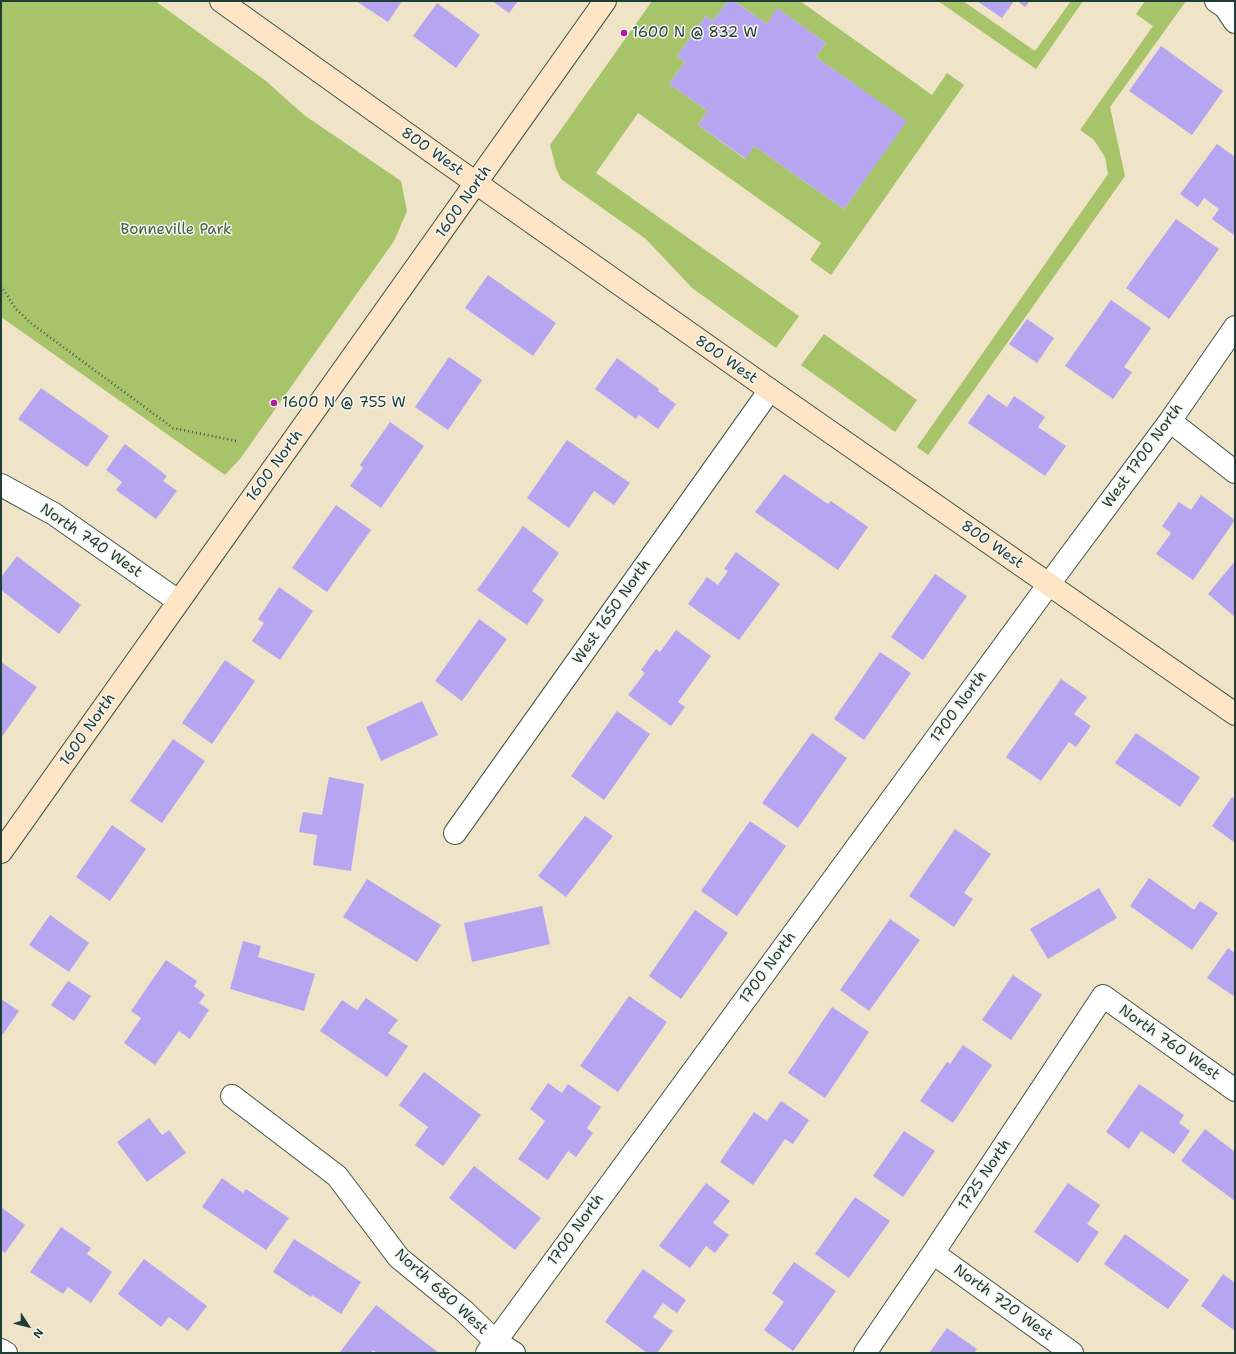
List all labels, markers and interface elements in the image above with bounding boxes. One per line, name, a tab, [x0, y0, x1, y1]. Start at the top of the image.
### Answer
place label: 1600 N @ 832 W	[632, 24, 758, 42]
marker: 1600 N @ 832 W	[619, 28, 629, 38]
street label: 800 West	[397, 124, 467, 180]
street label: 1600 North	[432, 162, 496, 242]
park label: Bonneville Park	[120, 221, 232, 239]
street label: 800 West	[691, 332, 761, 388]
place label: 1600 N @ 755 W	[282, 394, 406, 412]
marker: 1600 N @ 755 W	[269, 398, 279, 408]
street label: West 1700 North	[1099, 400, 1187, 512]
street label: 1600 North	[243, 427, 307, 505]
street label: North 740 West	[37, 500, 145, 582]
street label: 800 West	[957, 517, 1027, 573]
street label: West 1650 North	[569, 556, 655, 668]
street label: 1700 North	[927, 668, 991, 746]
street label: 1600 North	[56, 690, 120, 770]
street label: 1700 North	[736, 929, 800, 1007]
street label: North 760 West	[1115, 1001, 1223, 1085]
street label: 1725 North	[955, 1136, 1015, 1214]
street label: 1700 North	[544, 1191, 608, 1269]
street label: North 680 West	[391, 1245, 491, 1339]
street label: North 720 West	[950, 1261, 1056, 1345]
north arrow	[8, 1306, 48, 1346]
text: N	[29, 1325, 47, 1341]

